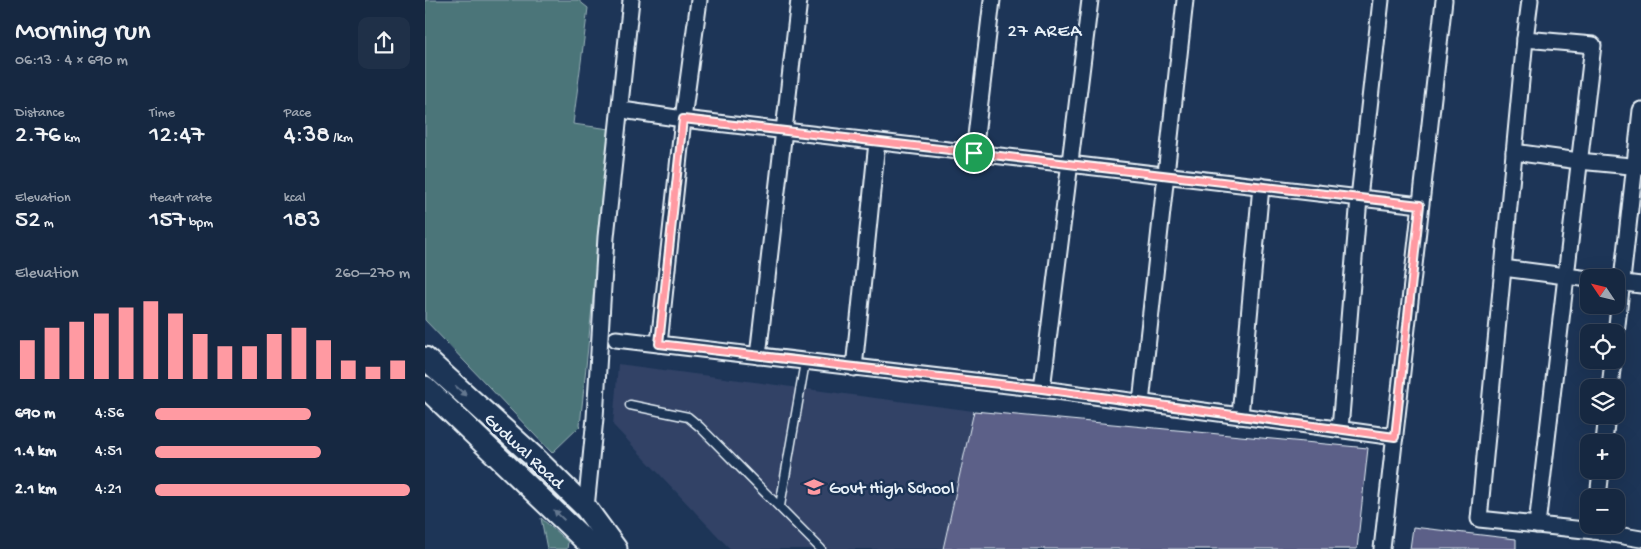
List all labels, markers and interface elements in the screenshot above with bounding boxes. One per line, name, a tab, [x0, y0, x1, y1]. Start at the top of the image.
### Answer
text: Morning run	[15, 16, 150, 49]
button: share	[358, 17, 410, 69]
district label: 27 AREA	[1008, 21, 1083, 44]
text: 06:13 · 4 × 690 m	[15, 52, 128, 71]
text: Distance	[15, 105, 64, 122]
text: Time	[149, 105, 175, 122]
text: Pace	[284, 105, 311, 122]
text: 2.76	[15, 122, 61, 151]
text: 12:47	[149, 122, 204, 151]
text: 4:38	[284, 122, 330, 151]
text: km	[61, 130, 80, 147]
text: /km	[330, 130, 353, 147]
pin	[953, 132, 995, 174]
icon: arrive	[960, 139, 988, 167]
text: Elevation	[15, 190, 71, 207]
text: Heart rate	[149, 190, 212, 207]
text: kcal	[284, 190, 306, 207]
text: 52	[15, 207, 40, 236]
text: 157	[149, 207, 186, 236]
text: 183	[284, 207, 320, 236]
text: m	[40, 215, 54, 232]
text: bpm	[186, 215, 213, 232]
text: Elevation	[15, 265, 79, 284]
text: 260–270 m	[335, 265, 410, 284]
north arrow	[1580, 269, 1625, 314]
map controls	[1580, 269, 1625, 534]
button: locate	[1580, 324, 1625, 369]
button: layers	[1580, 379, 1625, 424]
one-way arrow	[455, 385, 467, 397]
text: 690 m	[15, 405, 55, 424]
text: 4:56	[95, 405, 124, 424]
street label: Gudwal Road	[479, 409, 569, 495]
button: +	[1580, 434, 1625, 479]
text: 1.4 km	[15, 443, 56, 462]
text: 4:51	[95, 443, 122, 462]
school or university icon: Govt High School	[803, 476, 825, 498]
place label: Govt High School	[829, 479, 954, 500]
text: 2.1 km	[15, 481, 57, 500]
text: 4:21	[95, 481, 122, 500]
button: −	[1580, 489, 1625, 534]
one-way arrow	[553, 509, 565, 521]

